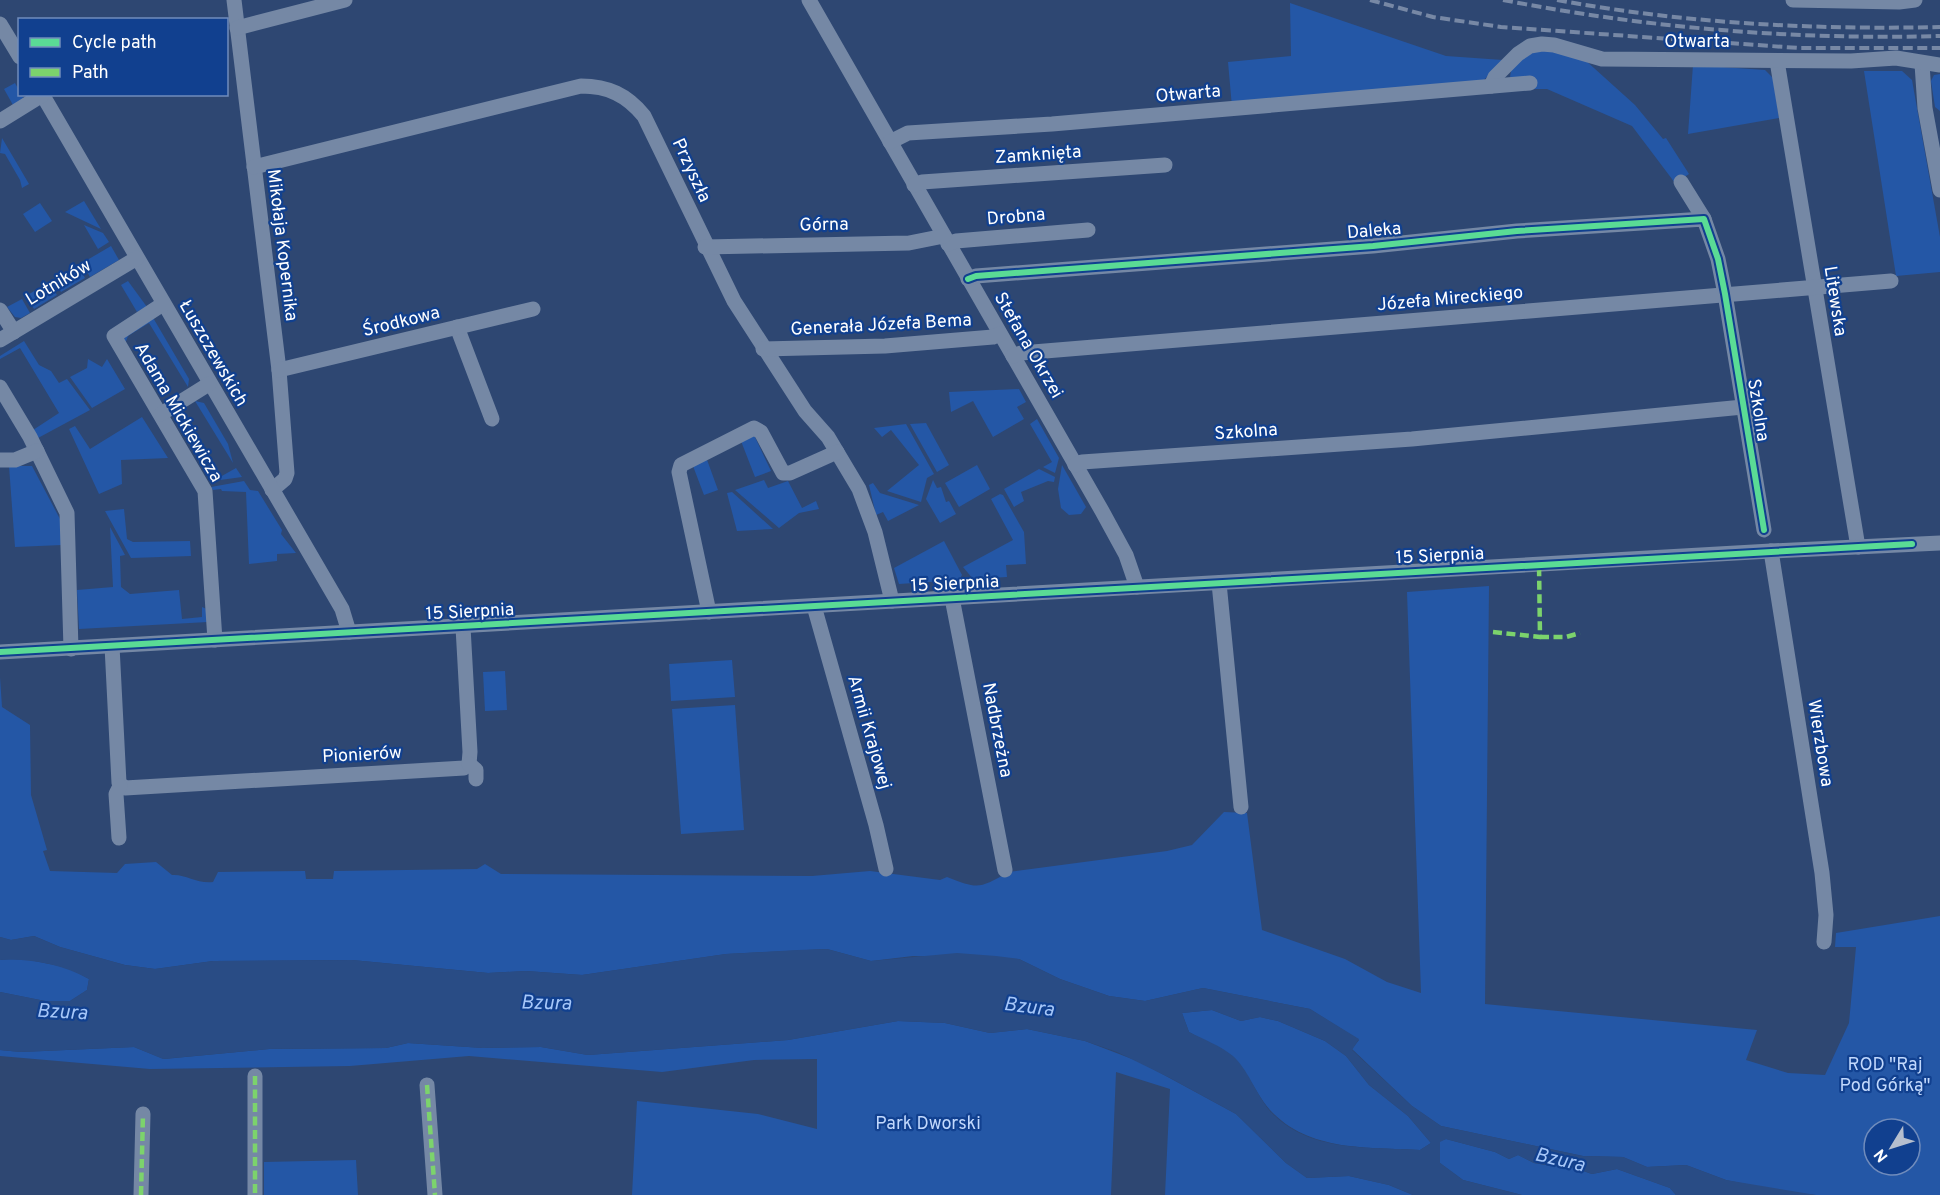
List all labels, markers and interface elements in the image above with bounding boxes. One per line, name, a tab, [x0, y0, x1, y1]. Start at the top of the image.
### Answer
legend	[18, 18, 228, 96]
street label: Otwarta	[1664, 31, 1730, 54]
text: Cycle path	[72, 32, 157, 55]
text: Path	[72, 62, 109, 85]
street label: Otwarta	[1155, 80, 1222, 109]
street label: Przyszła	[666, 135, 715, 206]
street label: Zamknięta	[994, 141, 1082, 170]
street label: Mikołaja Kopernika	[261, 168, 302, 323]
street label: Drobna	[986, 203, 1046, 232]
street label: Górna	[799, 214, 849, 237]
street label: Daleka	[1346, 218, 1402, 245]
street label: Lotników	[22, 255, 96, 312]
street label: Litewska	[1818, 265, 1851, 338]
street label: Józefa Mireckiego	[1376, 282, 1524, 317]
street label: Stefana Okrzei	[988, 288, 1067, 403]
street label: Łuszczewskich	[173, 296, 252, 411]
street label: Środkowa	[360, 300, 442, 343]
street label: Generała Józefa Bema	[790, 309, 972, 342]
street label: Adama Mickiewicza	[128, 339, 227, 487]
street label: Szkolna	[1741, 377, 1774, 443]
street label: Szkolna	[1214, 419, 1279, 446]
street label: 15 Sierpnia	[1395, 543, 1485, 570]
street label: 15 Sierpnia	[910, 571, 1000, 598]
street label: 15 Sierpnia	[425, 599, 515, 626]
street label: Armii Krajowej	[841, 673, 896, 792]
street label: Nadbrzeżna	[976, 681, 1017, 780]
street label: Wierzbowa	[1801, 698, 1838, 788]
street label: Pionierów	[322, 742, 403, 769]
water label: Bzura	[520, 991, 572, 1017]
water label: Bzura	[1002, 992, 1056, 1024]
water label: Bzura	[36, 999, 89, 1027]
park label: ROD "Raj Pod Górką"	[1839, 1054, 1931, 1098]
park label: Park Dworski	[875, 1113, 981, 1136]
north arrow	[1862, 1117, 1922, 1177]
water label: Bzura	[1532, 1143, 1588, 1179]
text: N	[1870, 1144, 1893, 1166]

